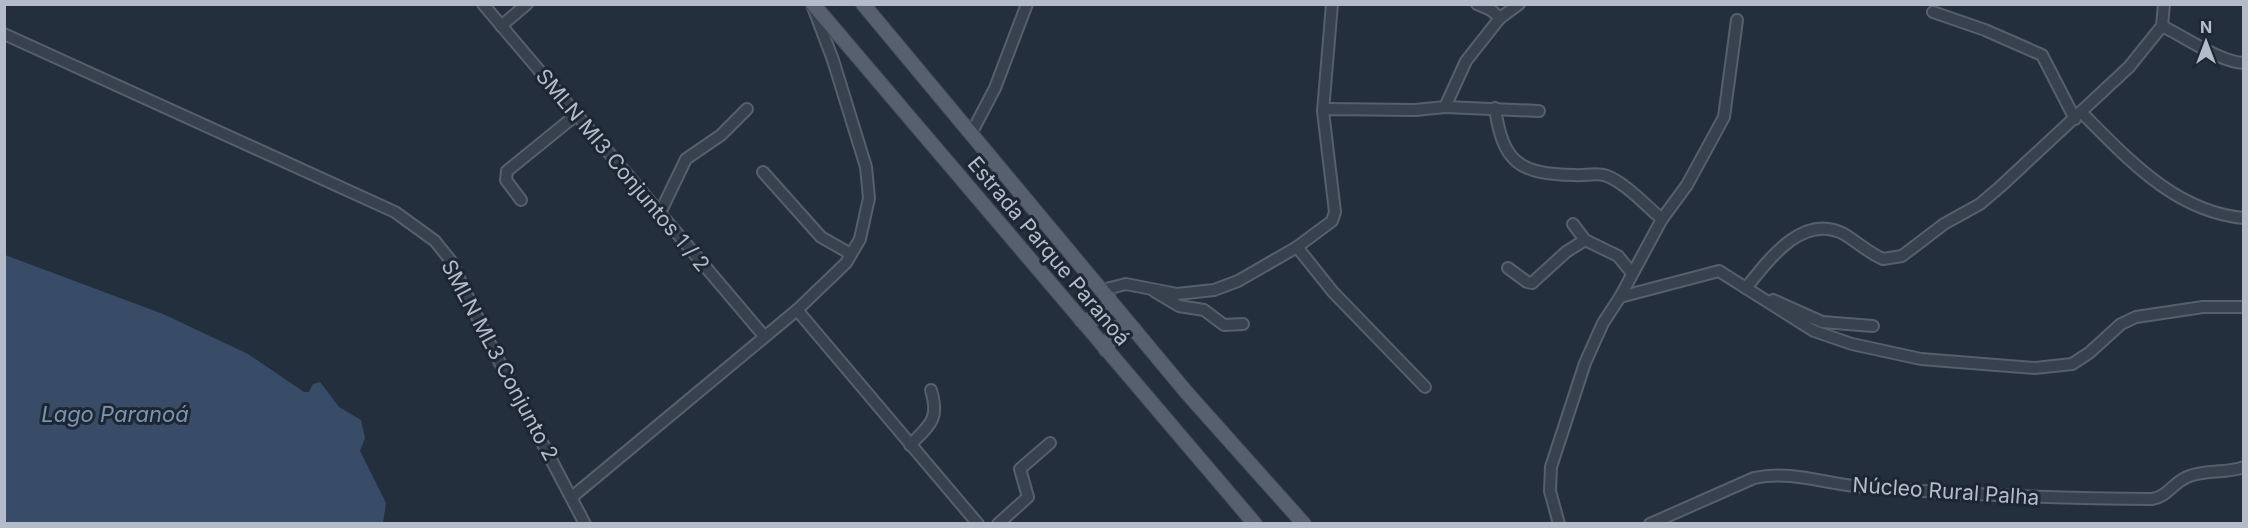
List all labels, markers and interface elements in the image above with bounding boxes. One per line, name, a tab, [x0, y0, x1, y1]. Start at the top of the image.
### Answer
north arrow	[2176, 12, 2236, 72]
text: N	[2200, 17, 2212, 37]
street label: SMLN MI3 Conjuntos 1 / 2	[531, 64, 715, 276]
street label: Estrada Parque Paranoá	[963, 151, 1135, 351]
street label: SMLN ML3 Conjunto 2	[436, 255, 564, 465]
water label: Lago Paranoá	[41, 401, 189, 427]
street label: Núcleo Rural Palha	[1852, 472, 2040, 510]

